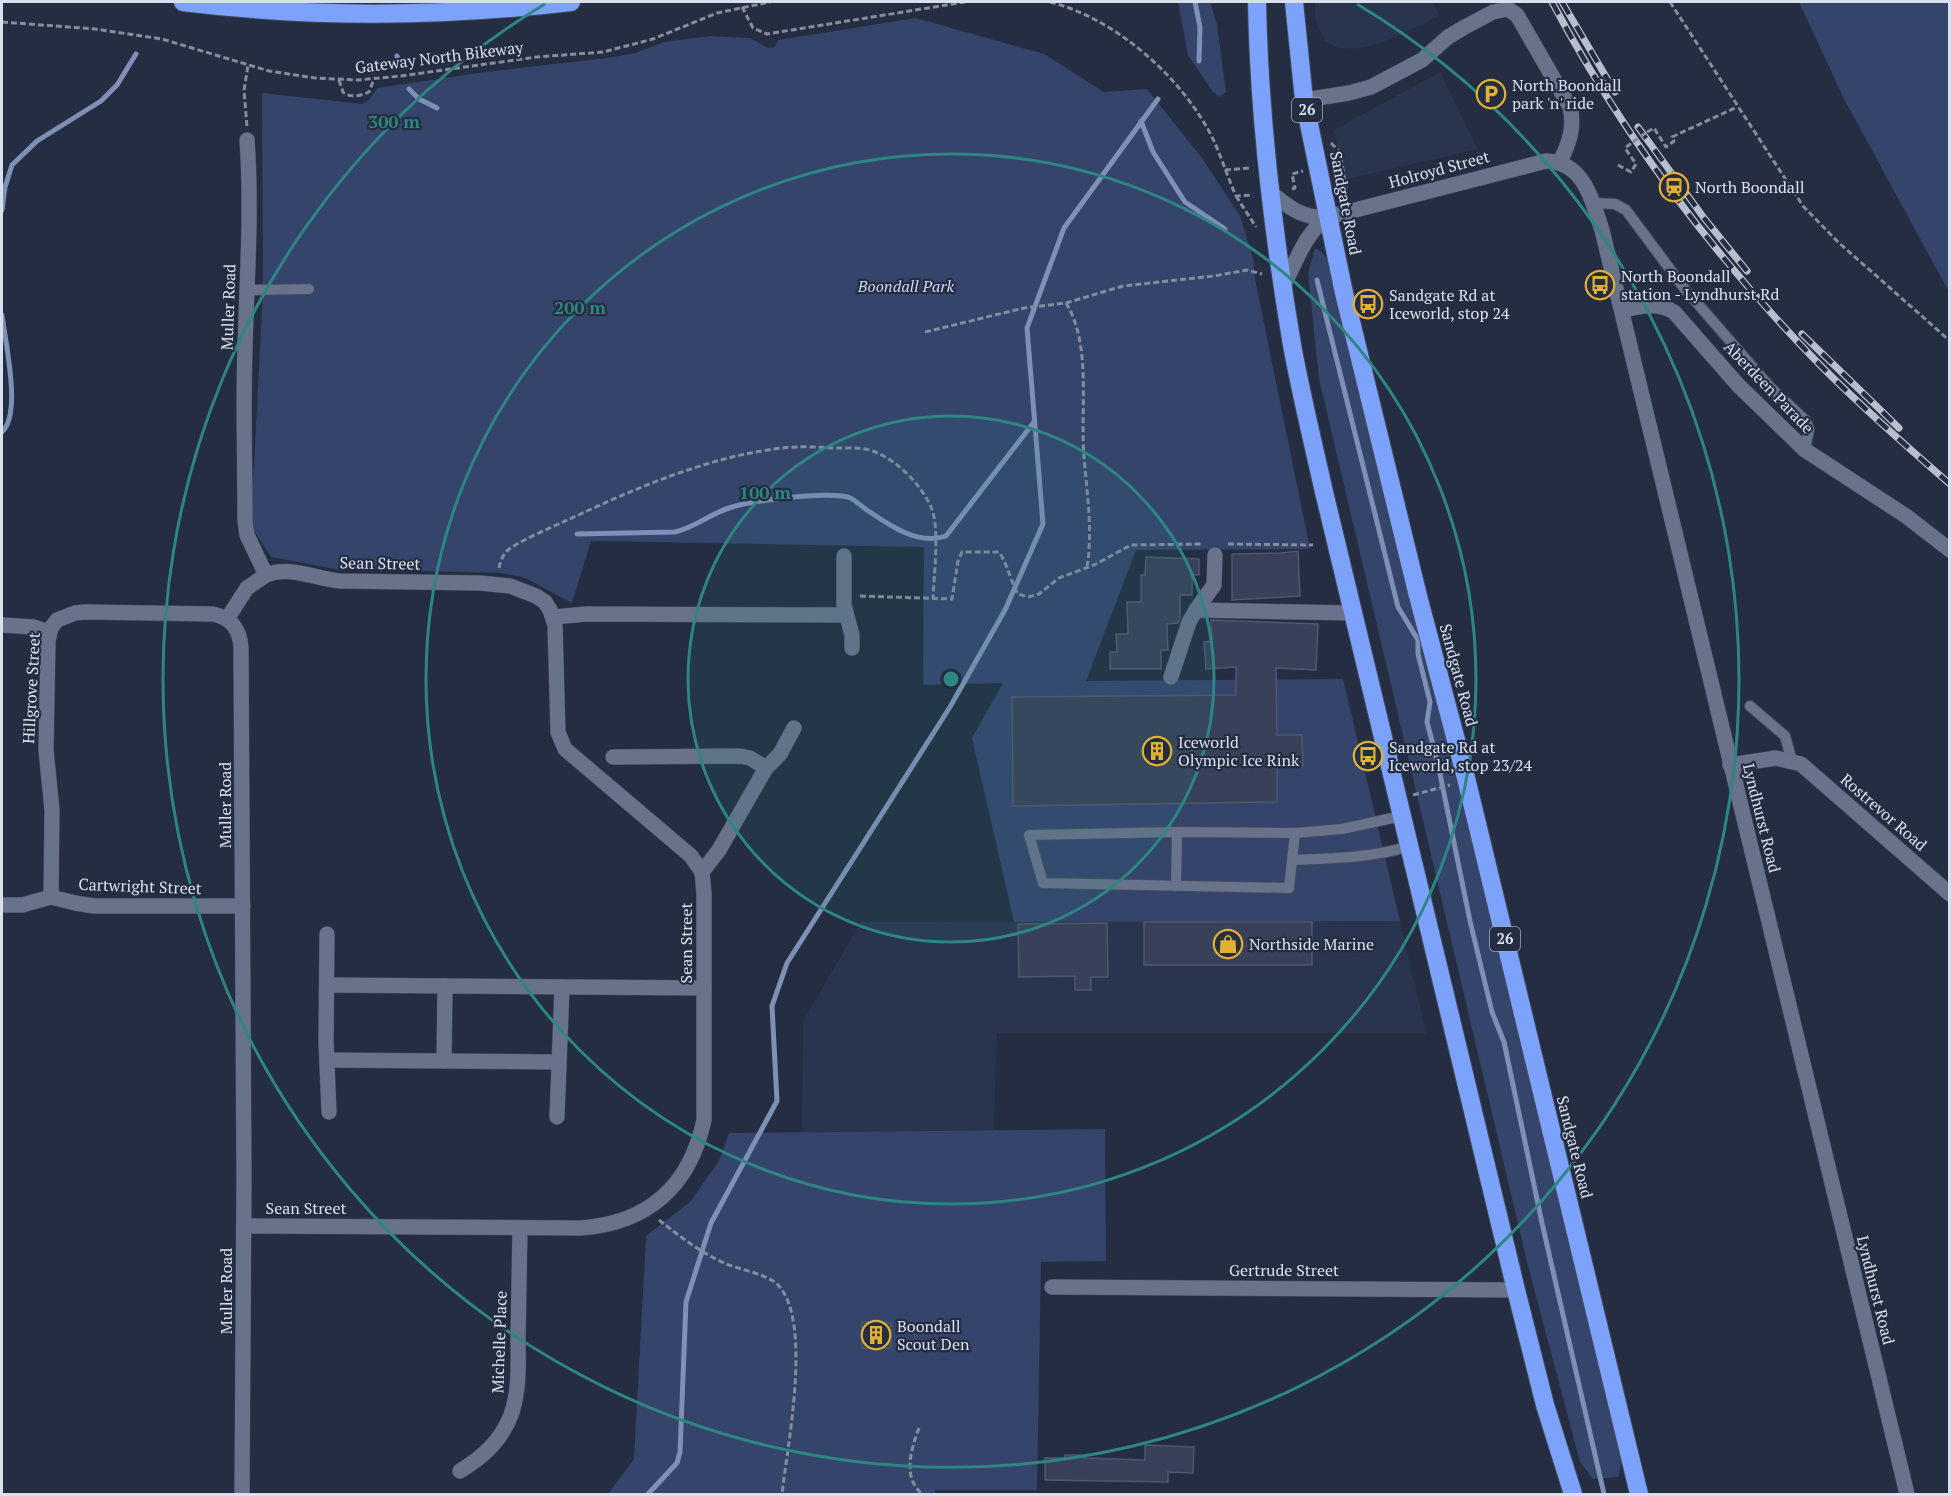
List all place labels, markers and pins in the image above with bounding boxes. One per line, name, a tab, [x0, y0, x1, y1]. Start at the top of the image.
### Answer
place label: North Boondall park 'n' ride	[1512, 74, 1622, 114]
parking icon: North Boondall park 'n' ride	[1475, 78, 1507, 110]
station icon: North Boondall	[1658, 171, 1690, 203]
place label: North Boondall	[1695, 176, 1805, 198]
place label: North Boondall station - Lyndhurst Rd	[1621, 265, 1779, 305]
bus stop icon: North Boondall station - Lyndhurst Rd	[1584, 269, 1616, 301]
place label: Sandgate Rd at Iceworld, stop 24	[1389, 284, 1510, 324]
bus stop icon: Sandgate Rd at Iceworld, stop 24	[1352, 288, 1384, 320]
centre of rings	[941, 669, 961, 689]
place label: Iceworld Olympic Ice Rink	[1178, 731, 1300, 771]
building icon: Iceworld Olympic Ice Rink	[1141, 735, 1173, 767]
place label: Sandgate Rd at Iceworld, stop 23/24	[1389, 736, 1532, 776]
bus stop icon: Sandgate Rd at Iceworld, stop 23/24	[1352, 740, 1384, 772]
shop icon: Northside Marine	[1212, 928, 1244, 960]
place label: Northside Marine	[1249, 933, 1374, 955]
place label: Boondall Scout Den	[897, 1315, 970, 1355]
building icon: Boondall Scout Den	[860, 1319, 892, 1351]

